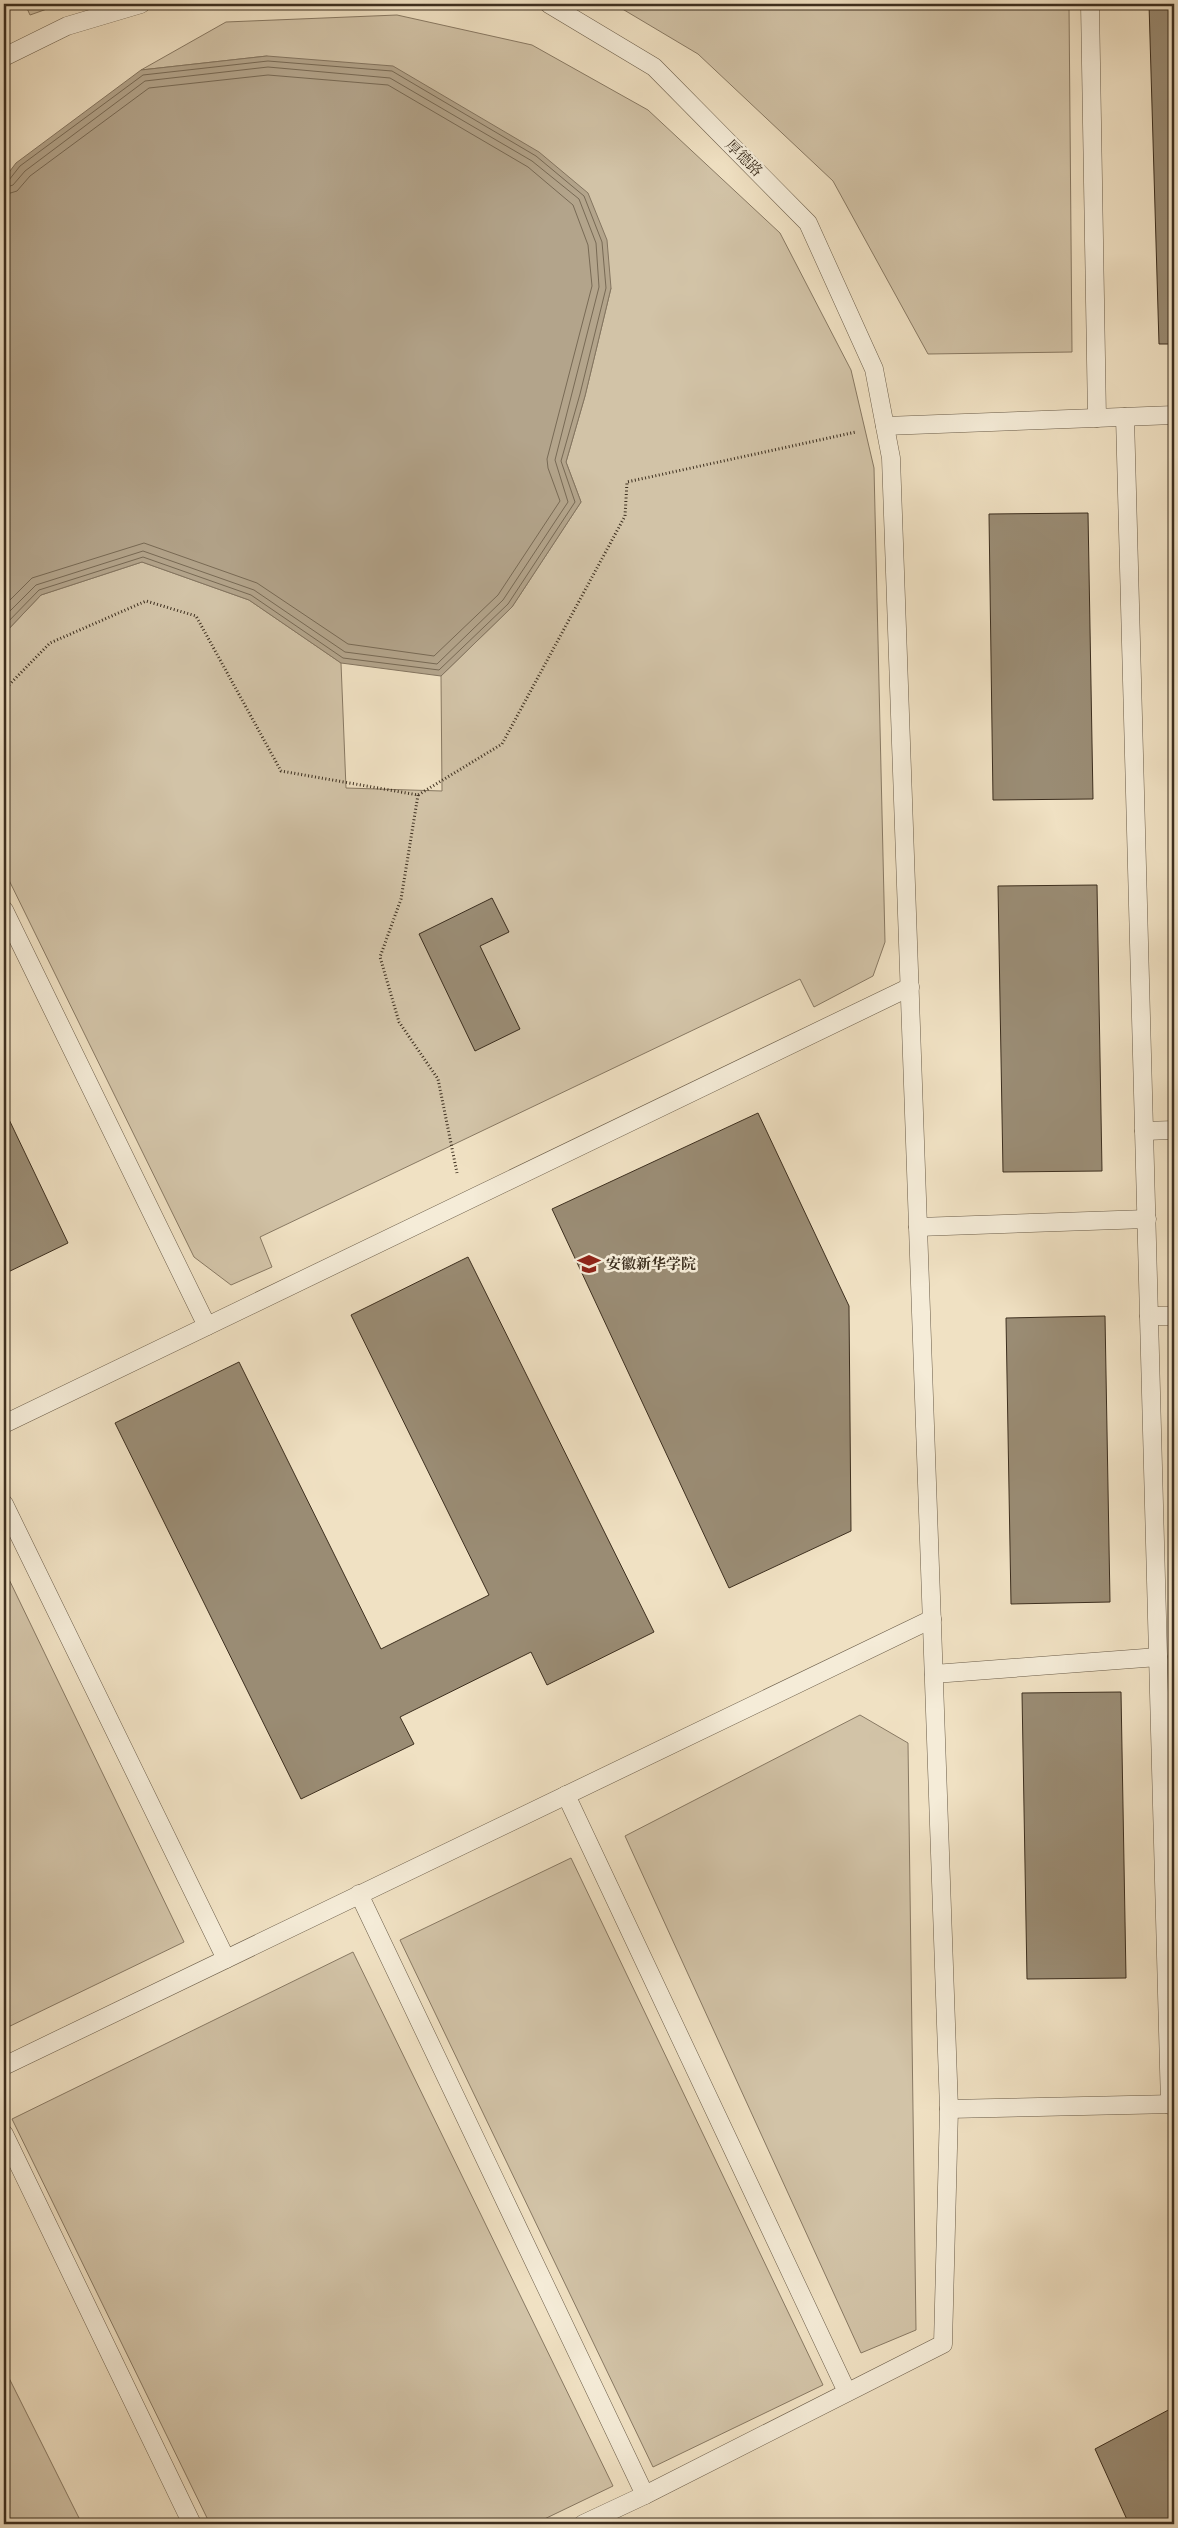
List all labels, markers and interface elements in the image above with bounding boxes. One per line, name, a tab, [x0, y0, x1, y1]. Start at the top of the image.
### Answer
street label: 厚德路	[722, 136, 766, 180]
school or university icon: 安徽新华学院	[576, 1251, 602, 1277]
place label: 安徽新华学院	[606, 1255, 696, 1273]

